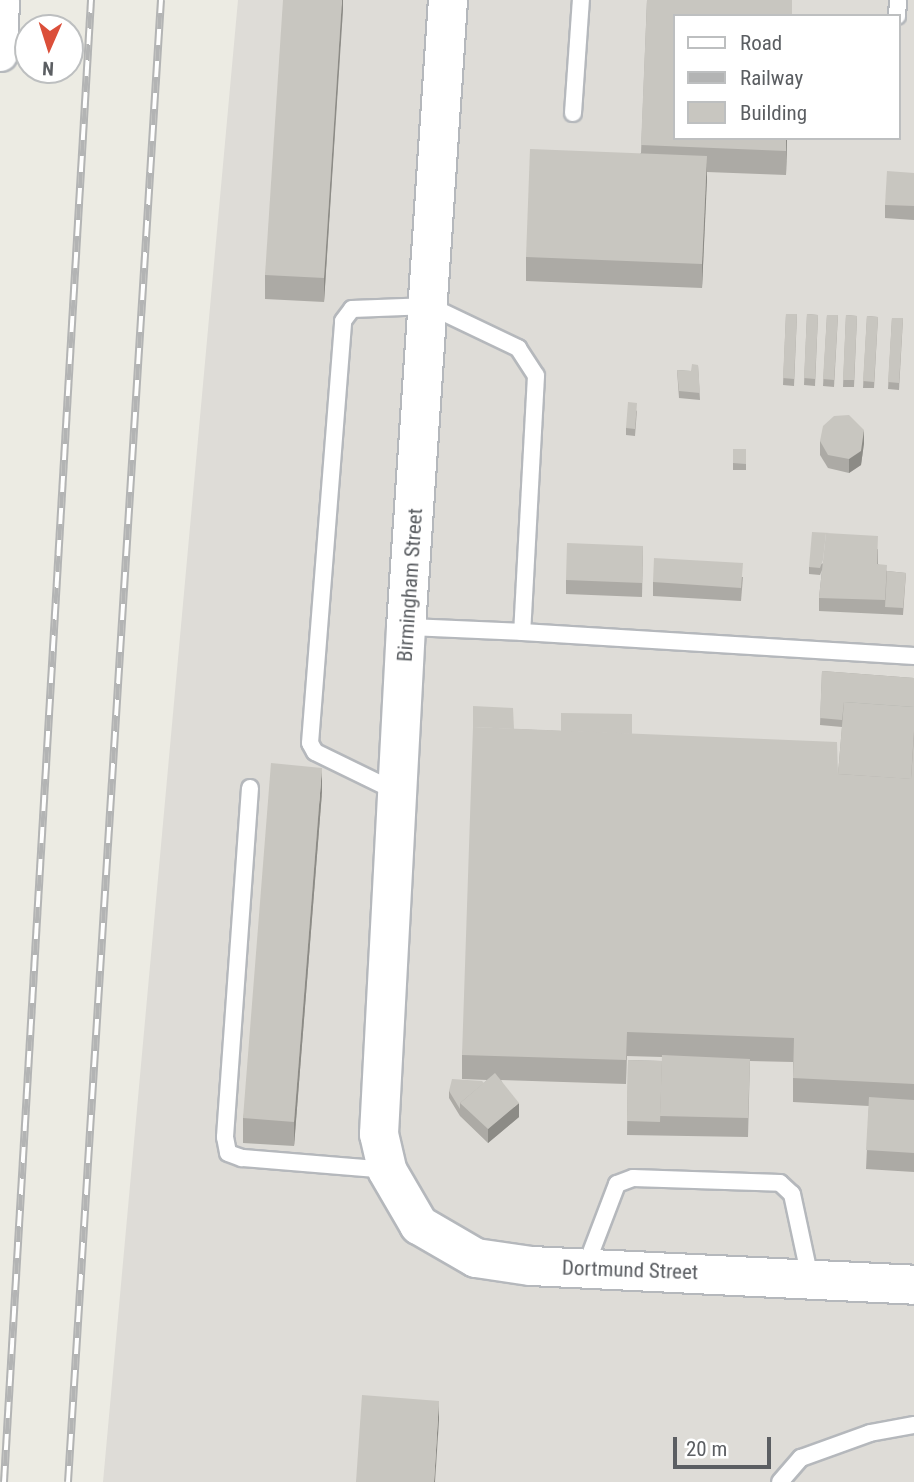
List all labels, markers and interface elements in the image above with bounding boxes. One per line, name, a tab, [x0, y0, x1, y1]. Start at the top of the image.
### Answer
north arrow	[14, 14, 84, 84]
legend	[673, 14, 900, 140]
text: Road	[740, 31, 782, 55]
text: N	[42, 57, 54, 80]
text: Railway	[740, 66, 803, 90]
text: Building	[740, 101, 807, 125]
street label: Birmingham Street	[392, 507, 428, 663]
street label: Dortmund Street	[561, 1255, 699, 1285]
scale bar	[676, 1422, 774, 1466]
text: 20 m	[686, 1437, 727, 1461]

